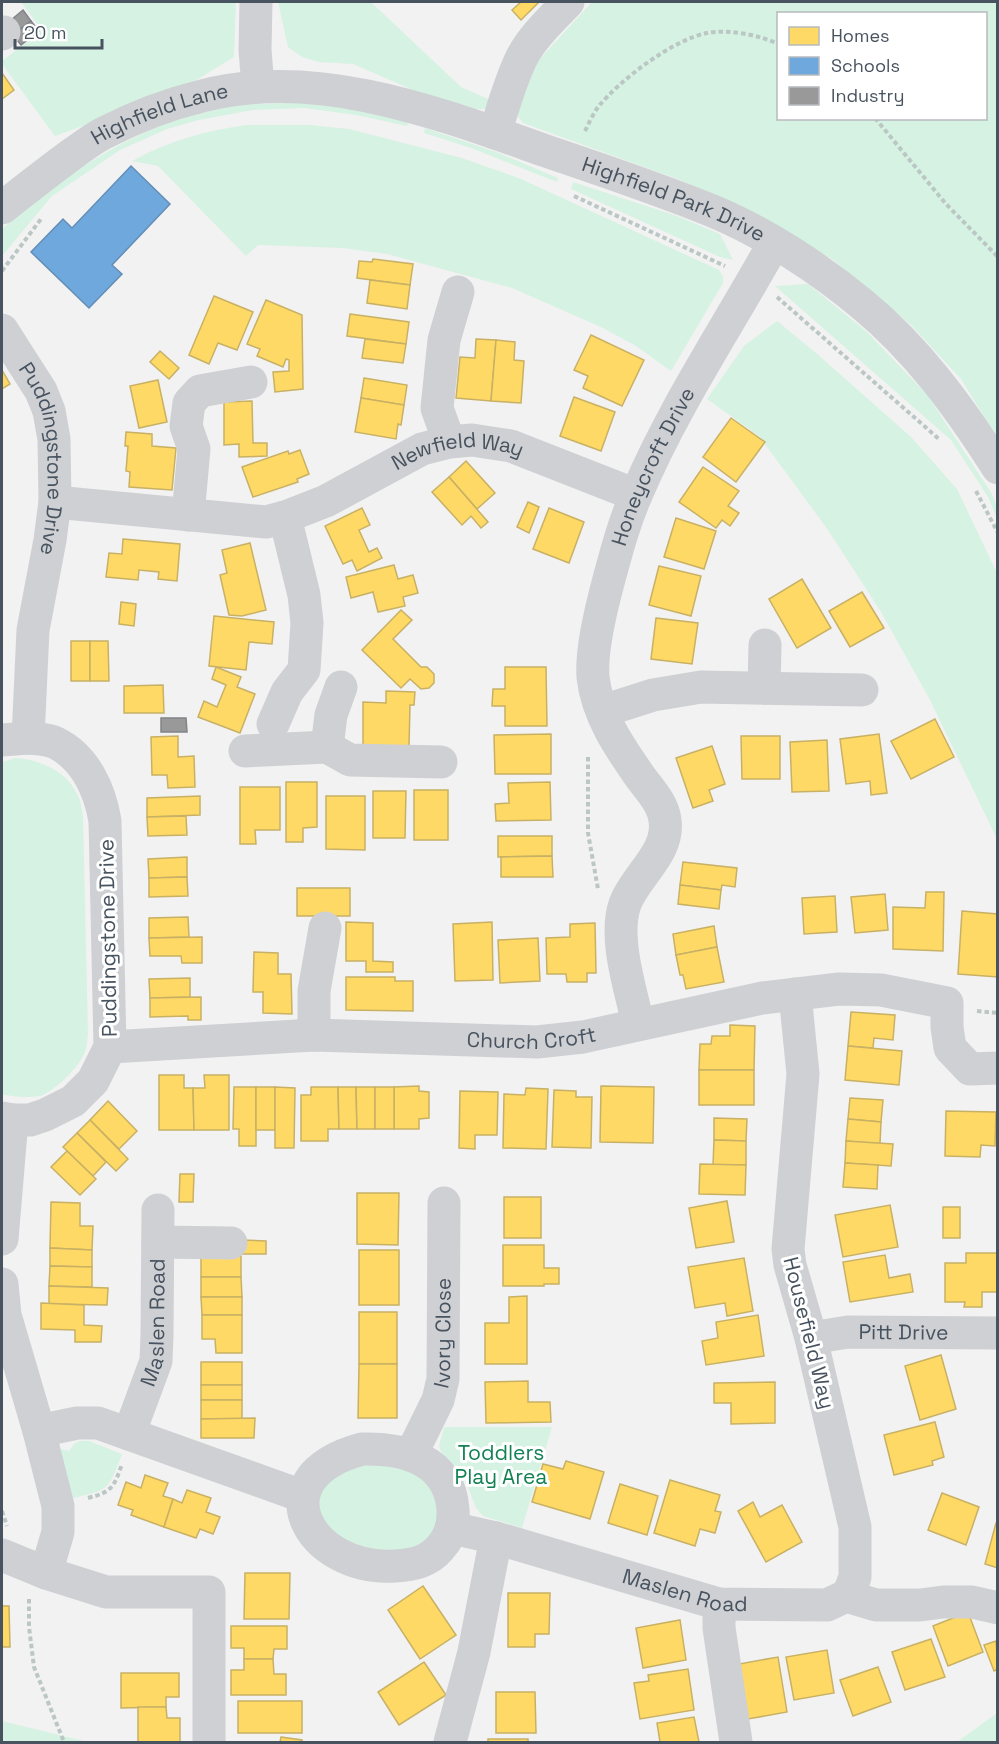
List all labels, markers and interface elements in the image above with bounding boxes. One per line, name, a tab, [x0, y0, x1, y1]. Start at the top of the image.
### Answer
scale bar	[15, 12, 102, 50]
legend	[777, 12, 987, 120]
text: 20 m	[24, 21, 67, 44]
text: Homes	[831, 24, 890, 47]
text: Schools	[831, 54, 900, 77]
street label: Highfield Lane	[86, 77, 230, 151]
text: Industry	[831, 84, 904, 107]
street label: Highfield Park Drive	[579, 150, 770, 247]
street label: Puddingstone Drive	[13, 357, 69, 558]
street label: Honeycroft Drive	[605, 382, 701, 549]
street label: Newfield Way	[386, 426, 528, 476]
street label: Puddingstone Drive	[92, 839, 123, 1037]
street label: Church Croft	[466, 1021, 599, 1055]
street label: Housefield Way	[778, 1254, 841, 1412]
street label: Maslen Road	[134, 1258, 171, 1390]
street label: Ivory Close	[427, 1278, 457, 1391]
street label: Pitt Drive	[858, 1318, 949, 1346]
park label: Toddlers Play Area	[455, 1439, 547, 1490]
street label: Maslen Road	[619, 1562, 748, 1617]

